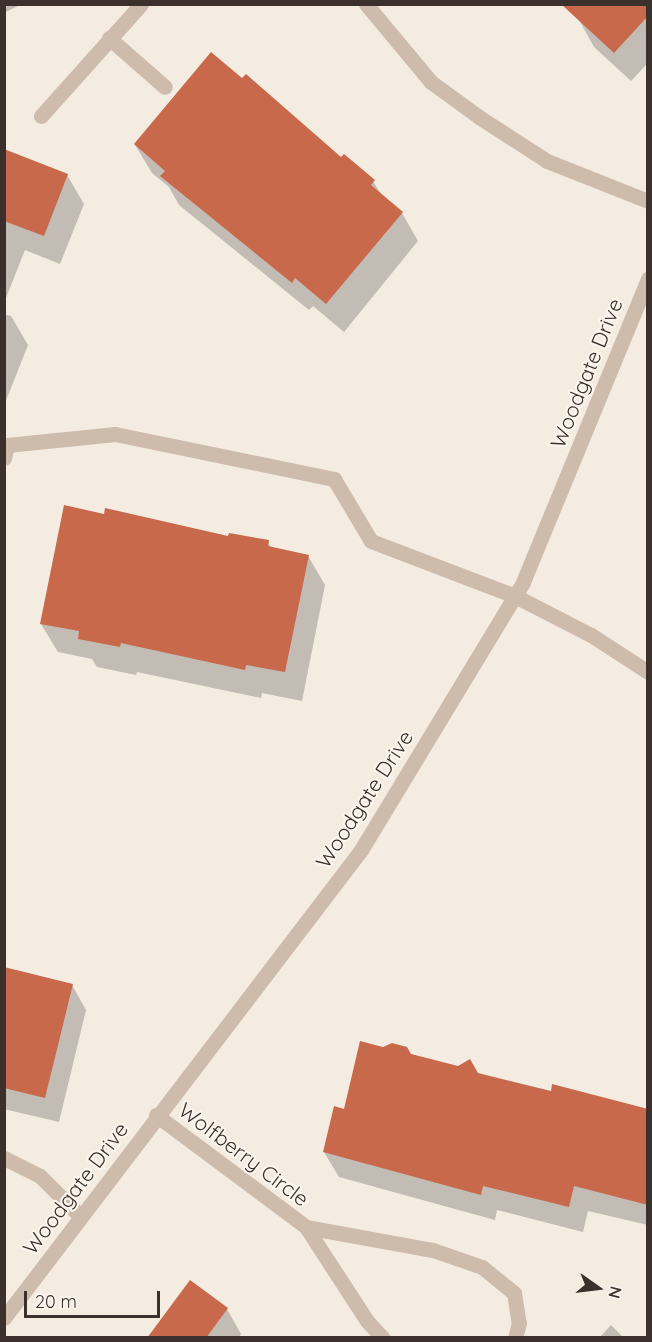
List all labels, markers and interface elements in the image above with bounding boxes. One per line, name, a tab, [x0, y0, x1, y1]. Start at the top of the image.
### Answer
street label: Woodgate Drive	[545, 295, 627, 451]
street label: Woodgate Drive	[310, 725, 418, 873]
street label: Wolfberry Circle	[174, 1097, 314, 1211]
street label: Woodgate Drive	[17, 1117, 133, 1259]
north arrow	[568, 1258, 628, 1318]
scale bar	[27, 1279, 164, 1317]
text: N	[604, 1284, 627, 1300]
text: 20 m	[35, 1290, 77, 1313]

